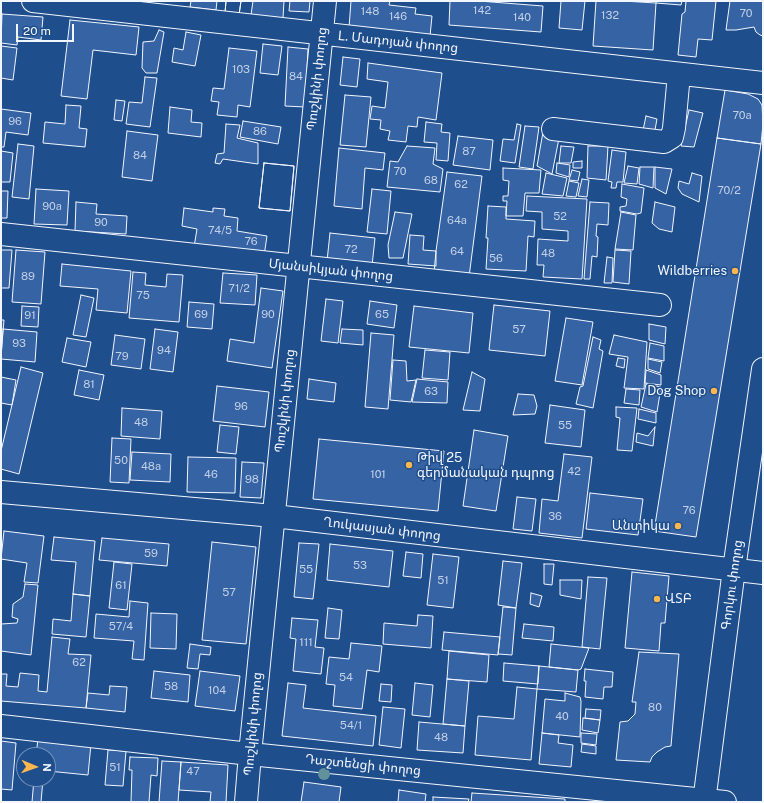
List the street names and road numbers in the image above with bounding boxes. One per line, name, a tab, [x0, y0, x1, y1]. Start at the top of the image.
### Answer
street label: Պուշկինի փողոց	[304, 26, 330, 132]
street label: L. Մադոյան փողոց	[337, 28, 459, 56]
street label: Մյանսիկյան փողոց	[268, 256, 394, 284]
street label: Պուշկինի փողոց	[272, 348, 298, 454]
street label: Ղուկասյան փողոց	[322, 514, 442, 544]
street label: Գորկու փողոց	[718, 539, 746, 631]
street label: Պուշկինի փողոց	[241, 671, 265, 777]
street label: Դաշտենցի փողոց	[304, 751, 422, 779]

